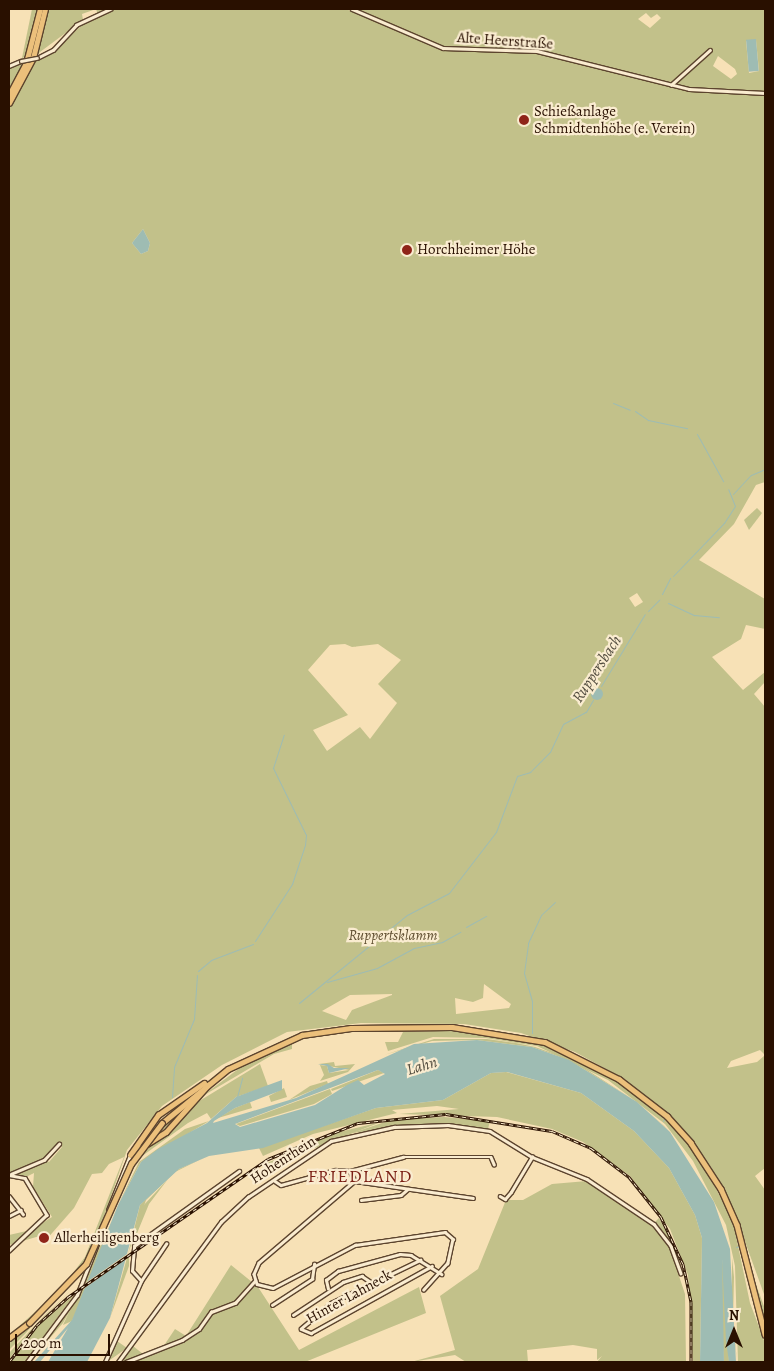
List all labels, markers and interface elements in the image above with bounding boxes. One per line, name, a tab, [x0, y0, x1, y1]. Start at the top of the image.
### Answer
street label: Alte Heerstraße	[456, 29, 554, 53]
place label: Schießanlage Schmidtenhöhe (e. Verein)	[534, 102, 695, 137]
marker: Schießanlage Schmidtenhöhe (e. Verein)	[518, 114, 530, 126]
place label: Horchheimer Höhe	[417, 241, 536, 259]
marker: Horchheimer Höhe	[401, 244, 413, 256]
water label: Ruppersbach	[568, 632, 626, 706]
park label: Ruppertsklamm	[349, 927, 437, 945]
water label: Lahn	[404, 1052, 440, 1080]
street label: Hohenrhein	[247, 1132, 319, 1188]
district label: FRIEDLAND	[307, 1165, 413, 1187]
place label: Allerheiligenberg	[54, 1229, 159, 1247]
marker: Allerheiligenberg	[38, 1232, 50, 1244]
street label: Hinter Lahneck	[303, 1266, 395, 1328]
north arrow	[709, 1306, 759, 1356]
text: N	[729, 1306, 739, 1325]
scale bar	[18, 1324, 112, 1356]
text: 200 m	[23, 1333, 62, 1353]

